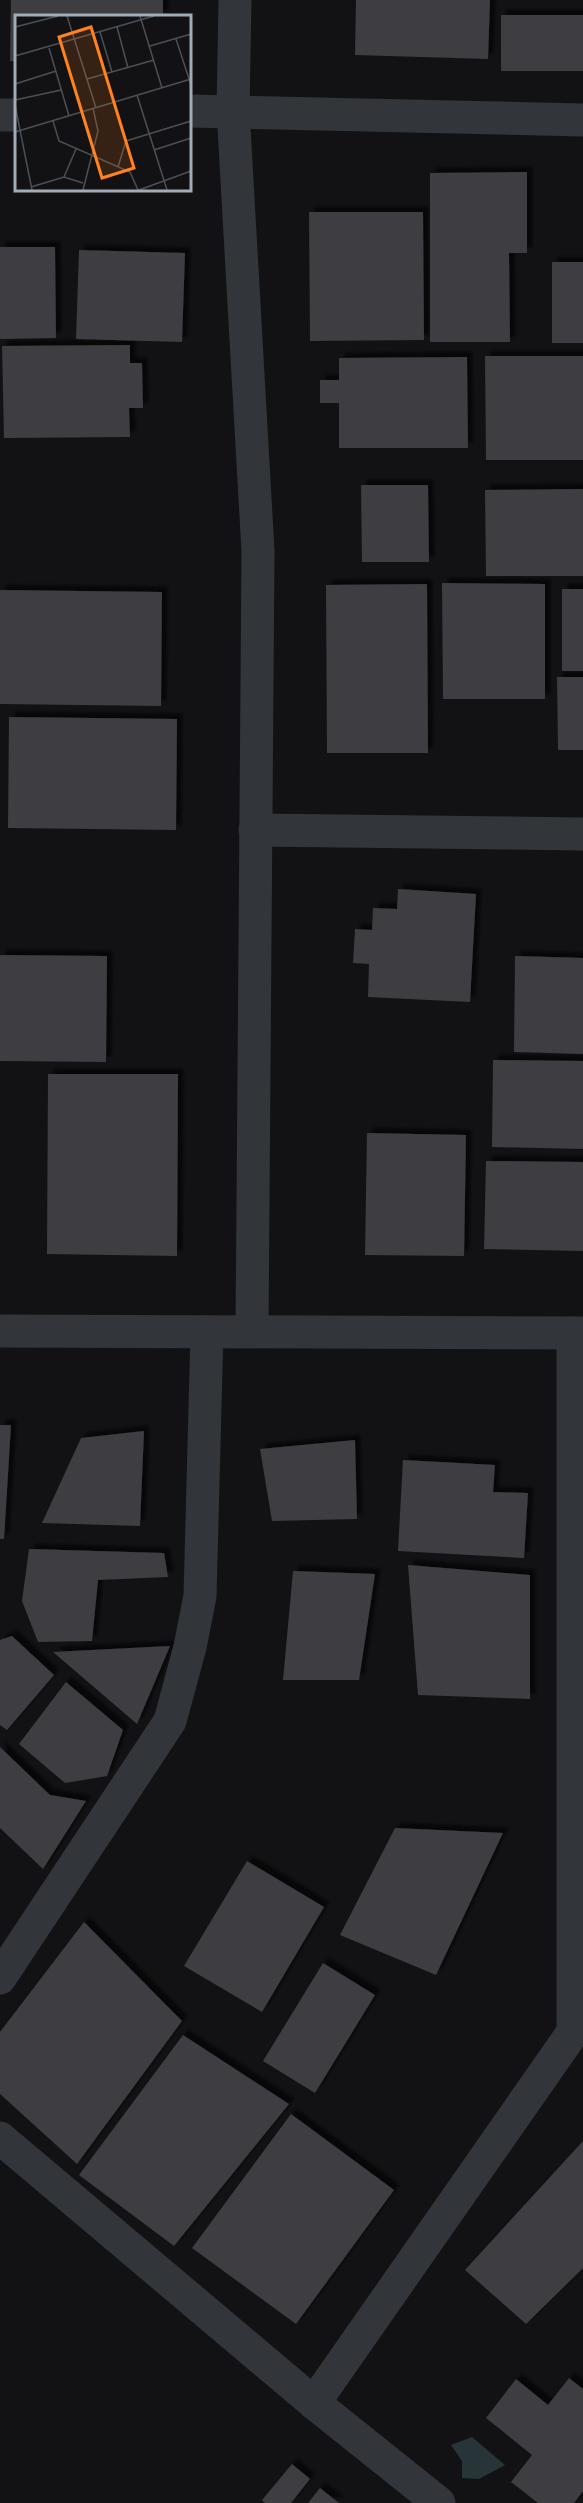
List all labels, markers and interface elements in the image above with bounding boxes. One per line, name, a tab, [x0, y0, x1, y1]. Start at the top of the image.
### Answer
inset map	[15, 15, 190, 190]

